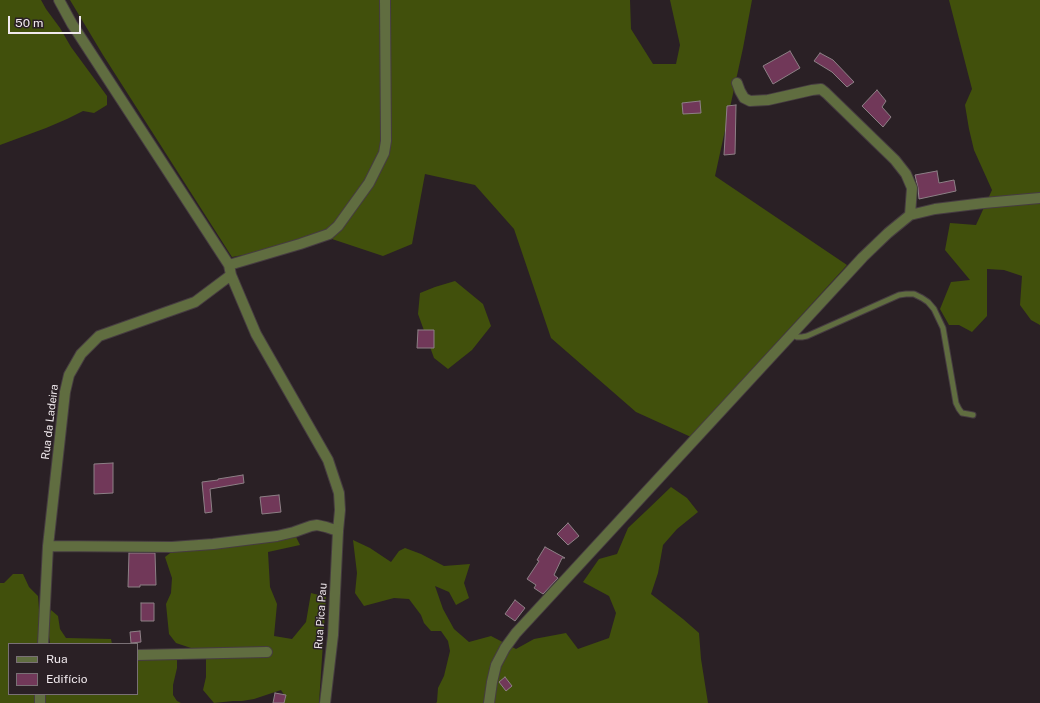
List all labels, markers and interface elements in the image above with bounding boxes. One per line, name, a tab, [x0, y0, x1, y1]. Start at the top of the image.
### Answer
scale bar	[10, 8, 83, 34]
text: 50 m	[15, 16, 43, 30]
street label: Rua da Ladeira	[39, 384, 61, 460]
street label: Rua Pica Pau	[312, 582, 330, 650]
legend	[8, 643, 138, 695]
text: Rua	[46, 652, 68, 666]
text: Edifício	[46, 672, 87, 686]

